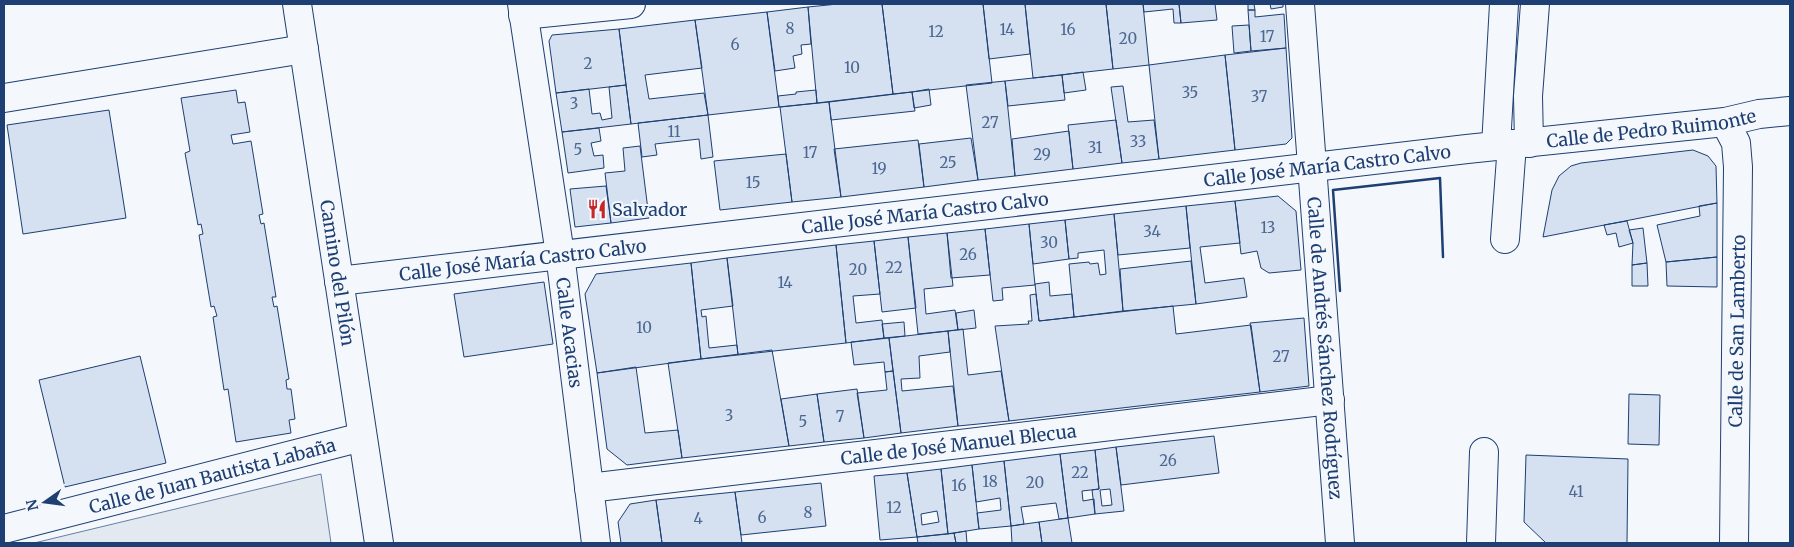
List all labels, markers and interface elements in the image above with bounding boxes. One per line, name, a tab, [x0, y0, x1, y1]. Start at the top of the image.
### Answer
house number: 8	[786, 19, 795, 38]
house number: 14	[999, 20, 1015, 39]
house number: 16	[1060, 20, 1076, 39]
house number: 12	[928, 22, 944, 41]
house number: 17	[1260, 27, 1275, 46]
house number: 20	[1119, 29, 1137, 48]
house number: 6	[730, 35, 740, 54]
house number: 2	[584, 54, 593, 73]
house number: 10	[844, 58, 860, 77]
house number: 35	[1182, 83, 1198, 102]
house number: 37	[1251, 87, 1268, 106]
house number: 3	[570, 94, 578, 113]
street label: Calle de Pedro Ruimonte	[1545, 104, 1758, 152]
house number: 27	[982, 113, 999, 132]
house number: 11	[667, 122, 681, 141]
house number: 33	[1130, 132, 1146, 151]
house number: 31	[1088, 138, 1103, 157]
street label: Calle José María Castro Calvo	[1202, 139, 1452, 191]
house number: 5	[574, 140, 582, 159]
house number: 17	[803, 143, 818, 162]
house number: 29	[1033, 145, 1051, 164]
house number: 25	[939, 153, 957, 172]
house number: 19	[871, 159, 887, 178]
house number: 15	[745, 173, 761, 192]
street label: Calle José María Castro Calvo	[800, 187, 1050, 238]
street label: Calle de Andrés Sánchez Rodríguez	[1303, 196, 1348, 500]
street label: Camino del Pilón	[315, 198, 360, 348]
restaurant icon: Salvador	[586, 198, 608, 220]
place label: Salvador	[612, 198, 687, 221]
house number: 13	[1261, 218, 1275, 237]
house number: 34	[1143, 222, 1161, 241]
house number: 30	[1040, 233, 1058, 252]
street label: Calle José María Castro Calvo	[398, 234, 648, 285]
street label: Calle de San Lamberto	[1724, 234, 1750, 428]
house number: 26	[959, 245, 977, 264]
house number: 22	[885, 258, 903, 277]
house number: 20	[849, 260, 867, 279]
house number: 14	[777, 273, 793, 292]
street label: Calle Acacias	[551, 276, 588, 389]
house number: 10	[636, 318, 652, 337]
house number: 27	[1273, 347, 1290, 366]
house number: 3	[725, 406, 733, 425]
house number: 7	[836, 407, 845, 426]
house number: 5	[799, 412, 807, 431]
street label: Calle de José Manuel Blecua	[839, 419, 1078, 470]
street label: Calle de Juan Bautista Labaña	[86, 433, 338, 518]
house number: 26	[1159, 451, 1177, 470]
house number: 22	[1071, 463, 1089, 482]
house number: 18	[982, 472, 998, 491]
house number: 20	[1026, 473, 1044, 492]
house number: 16	[951, 476, 967, 495]
north arrow	[20, 477, 70, 527]
house number: 41	[1569, 482, 1584, 501]
text: N	[22, 498, 42, 513]
house number: 12	[886, 498, 902, 517]
house number: 8	[804, 503, 813, 522]
house number: 6	[757, 508, 767, 527]
house number: 4	[693, 509, 703, 528]

